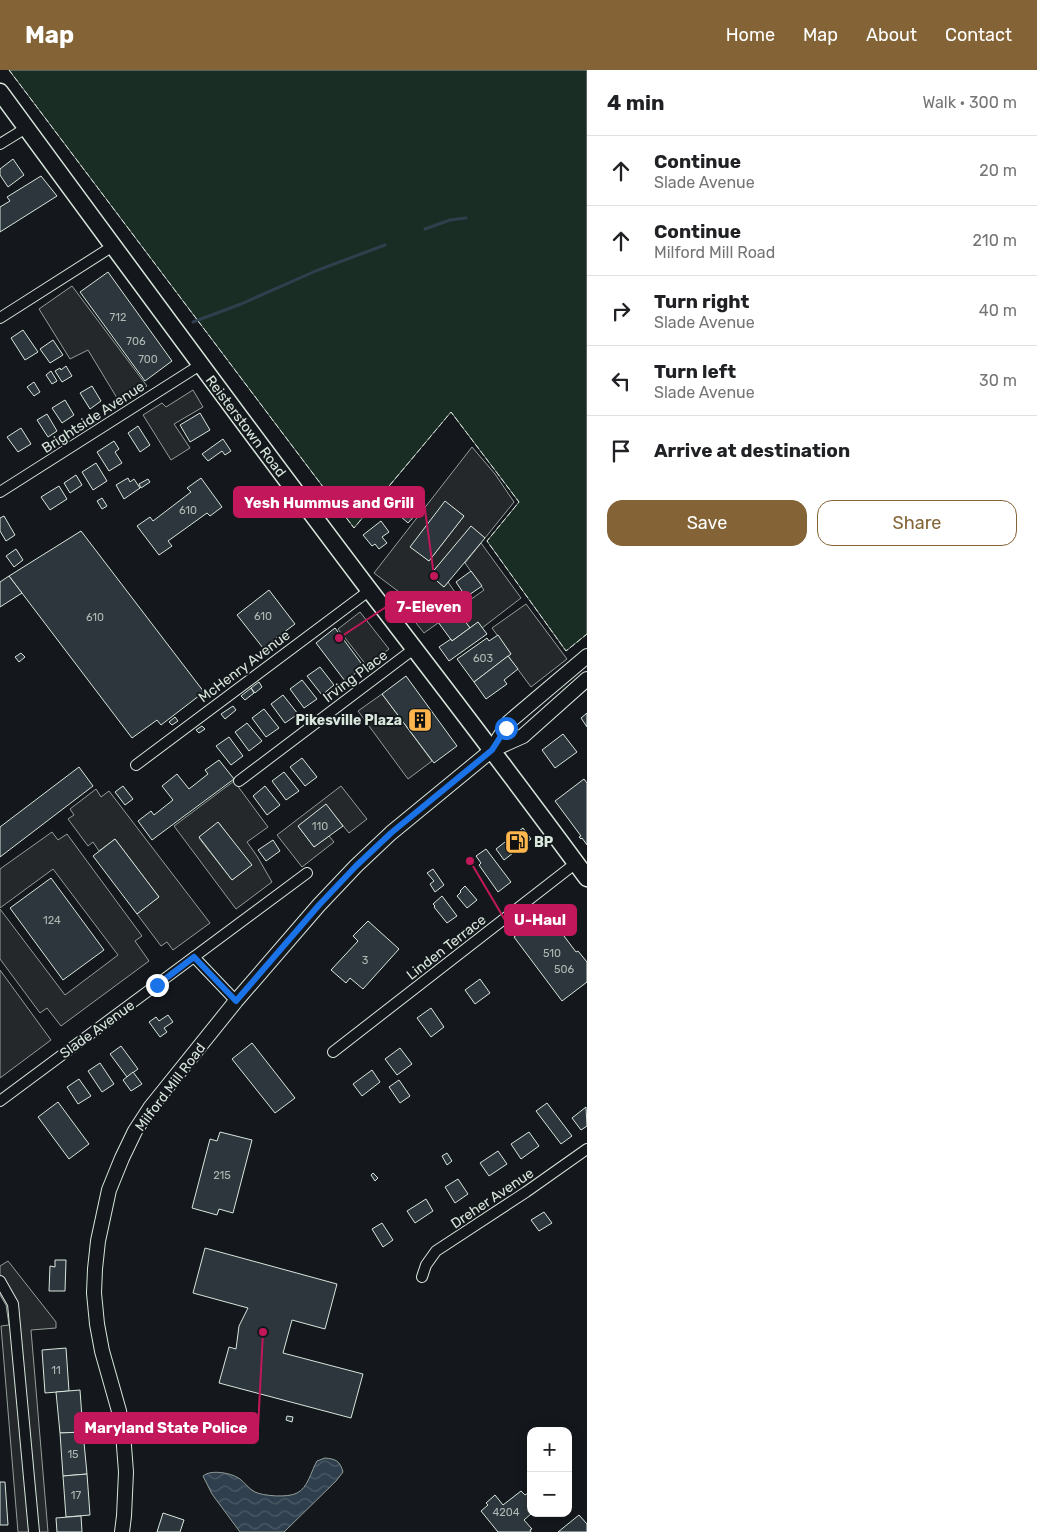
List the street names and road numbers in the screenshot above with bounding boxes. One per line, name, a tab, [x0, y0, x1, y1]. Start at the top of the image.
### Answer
street label: Reisterstown Road	[202, 372, 289, 480]
street label: Brightside Avenue	[39, 378, 148, 457]
street label: McHenry Avenue	[195, 626, 293, 706]
street label: Irving Place	[320, 647, 391, 706]
street label: Linden Terrace	[403, 911, 489, 984]
street label: Slade Avenue	[57, 997, 138, 1062]
street label: Milford Mill Road	[132, 1040, 209, 1135]
street label: Dreher Avenue	[448, 1164, 537, 1232]

